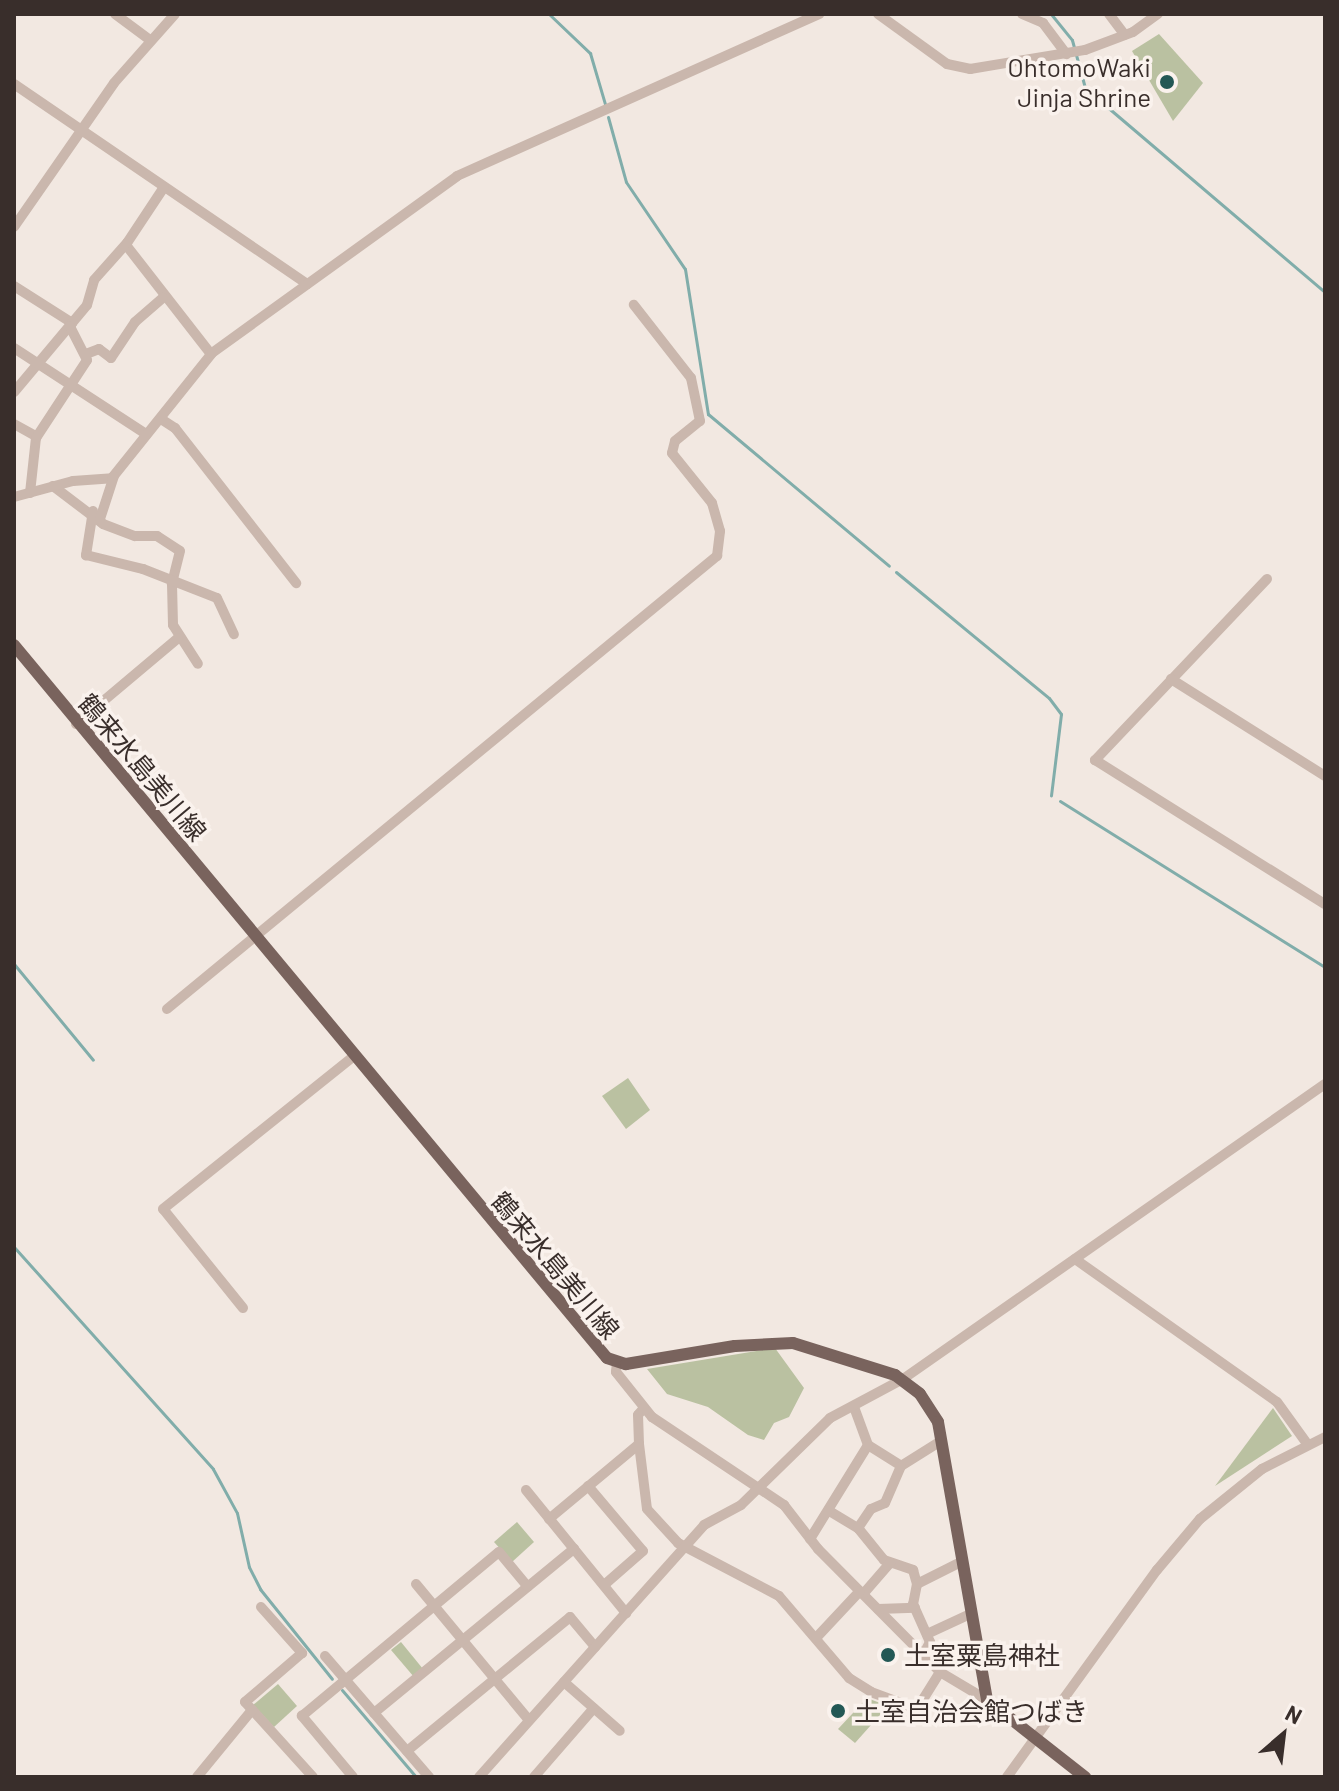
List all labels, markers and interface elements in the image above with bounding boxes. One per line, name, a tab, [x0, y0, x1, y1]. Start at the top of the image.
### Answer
place label: OhtomoWaki Jinja Shrine	[1008, 51, 1151, 112]
marker: OhtomoWaki Jinja Shrine	[1158, 73, 1176, 91]
street label: 鶴来水島美川線	[73, 687, 213, 847]
street label: 鶴来水島美川線	[486, 1185, 626, 1345]
place label: 土室粟島神社	[904, 1639, 1060, 1671]
marker: 土室粟島神社	[879, 1646, 897, 1664]
place label: 土室自治会館つばき	[854, 1695, 1088, 1727]
north arrow	[1243, 1695, 1323, 1775]
text: N	[1282, 1699, 1307, 1729]
marker: 土室自治会館つばき	[829, 1702, 847, 1720]

